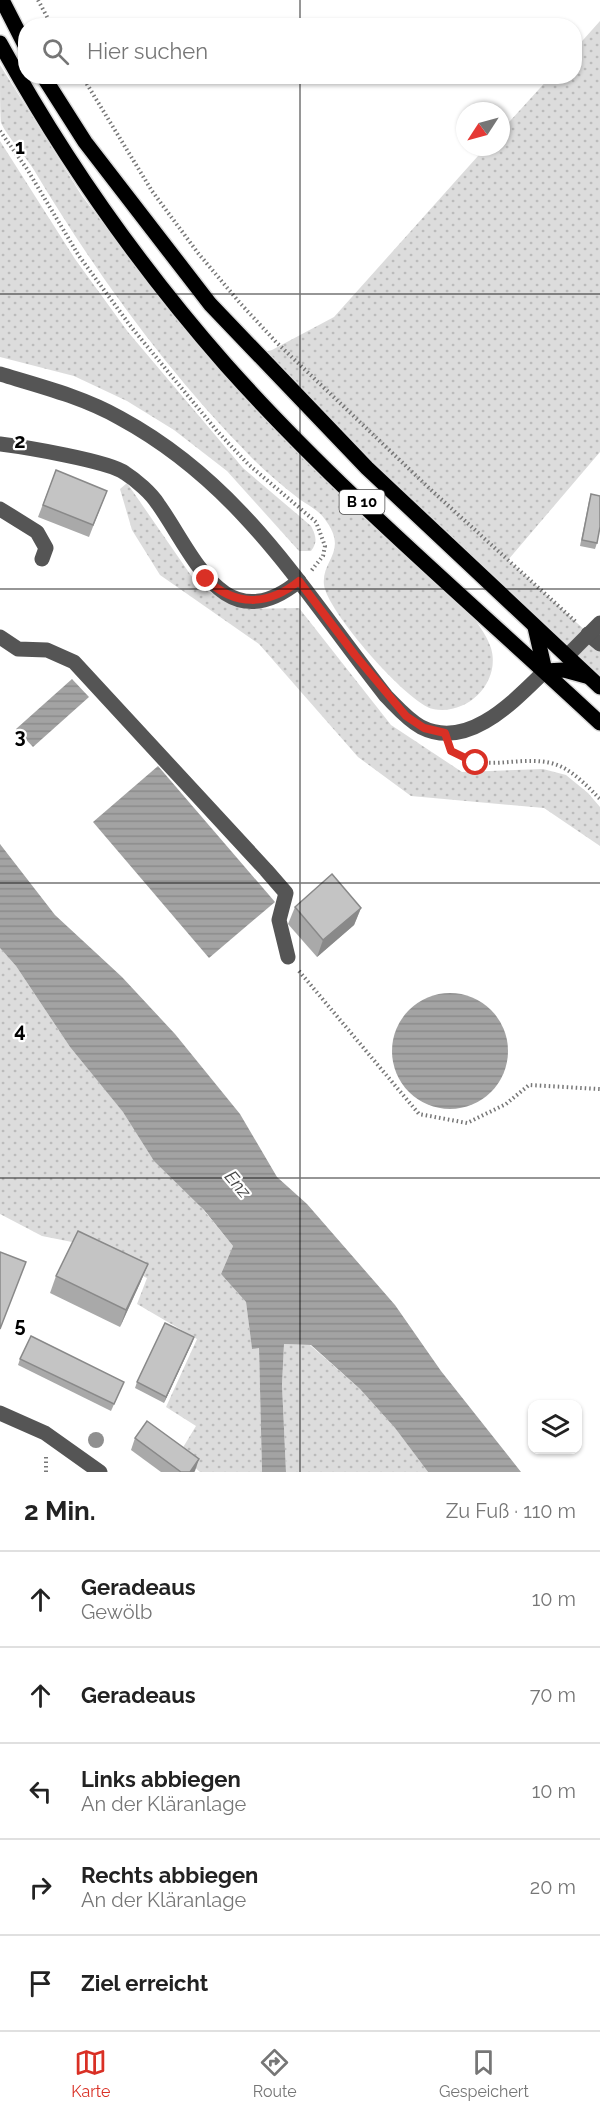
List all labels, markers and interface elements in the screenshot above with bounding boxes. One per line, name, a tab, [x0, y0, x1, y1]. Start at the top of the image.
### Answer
search box	[18, 18, 582, 84]
icon: search	[39, 35, 72, 68]
text: Hier suchen	[87, 38, 208, 64]
north arrow	[456, 102, 510, 156]
text: 1	[15, 135, 25, 159]
text: 2	[14, 429, 26, 453]
road number: B 10	[340, 490, 385, 514]
route end	[192, 565, 218, 591]
text: 3	[14, 724, 26, 748]
route start	[462, 749, 488, 775]
text: 4	[14, 1018, 26, 1042]
water label: Enz	[221, 1166, 256, 1202]
text: 5	[14, 1313, 26, 1337]
map controls	[528, 1400, 582, 1454]
button: layers	[528, 1400, 582, 1454]
text: 2 Min.	[24, 1496, 96, 1526]
text: Zu Fuß · 110 m	[446, 1499, 576, 1523]
text: Geradeaus	[81, 1574, 196, 1600]
icon: ahead	[24, 1583, 57, 1616]
text: 10 m	[532, 1587, 576, 1611]
text: Gewölb	[81, 1600, 152, 1624]
icon: ahead	[24, 1679, 57, 1712]
text: Geradeaus	[81, 1682, 196, 1708]
text: 70 m	[530, 1683, 576, 1707]
text: Links abbiegen	[81, 1766, 241, 1792]
icon: left	[24, 1775, 57, 1808]
text: 10 m	[532, 1779, 576, 1803]
text: An der Kläranlage	[81, 1792, 246, 1816]
text: Rechts abbiegen	[81, 1862, 258, 1888]
icon: right	[24, 1871, 57, 1904]
text: 20 m	[530, 1875, 576, 1899]
text: An der Kläranlage	[81, 1888, 246, 1912]
icon: arrive	[24, 1967, 57, 2000]
text: Ziel erreicht	[81, 1970, 208, 1996]
tab: Karte	[71, 2046, 110, 2101]
tab: Route	[253, 2046, 297, 2101]
tab: Gespeichert	[439, 2046, 529, 2101]

